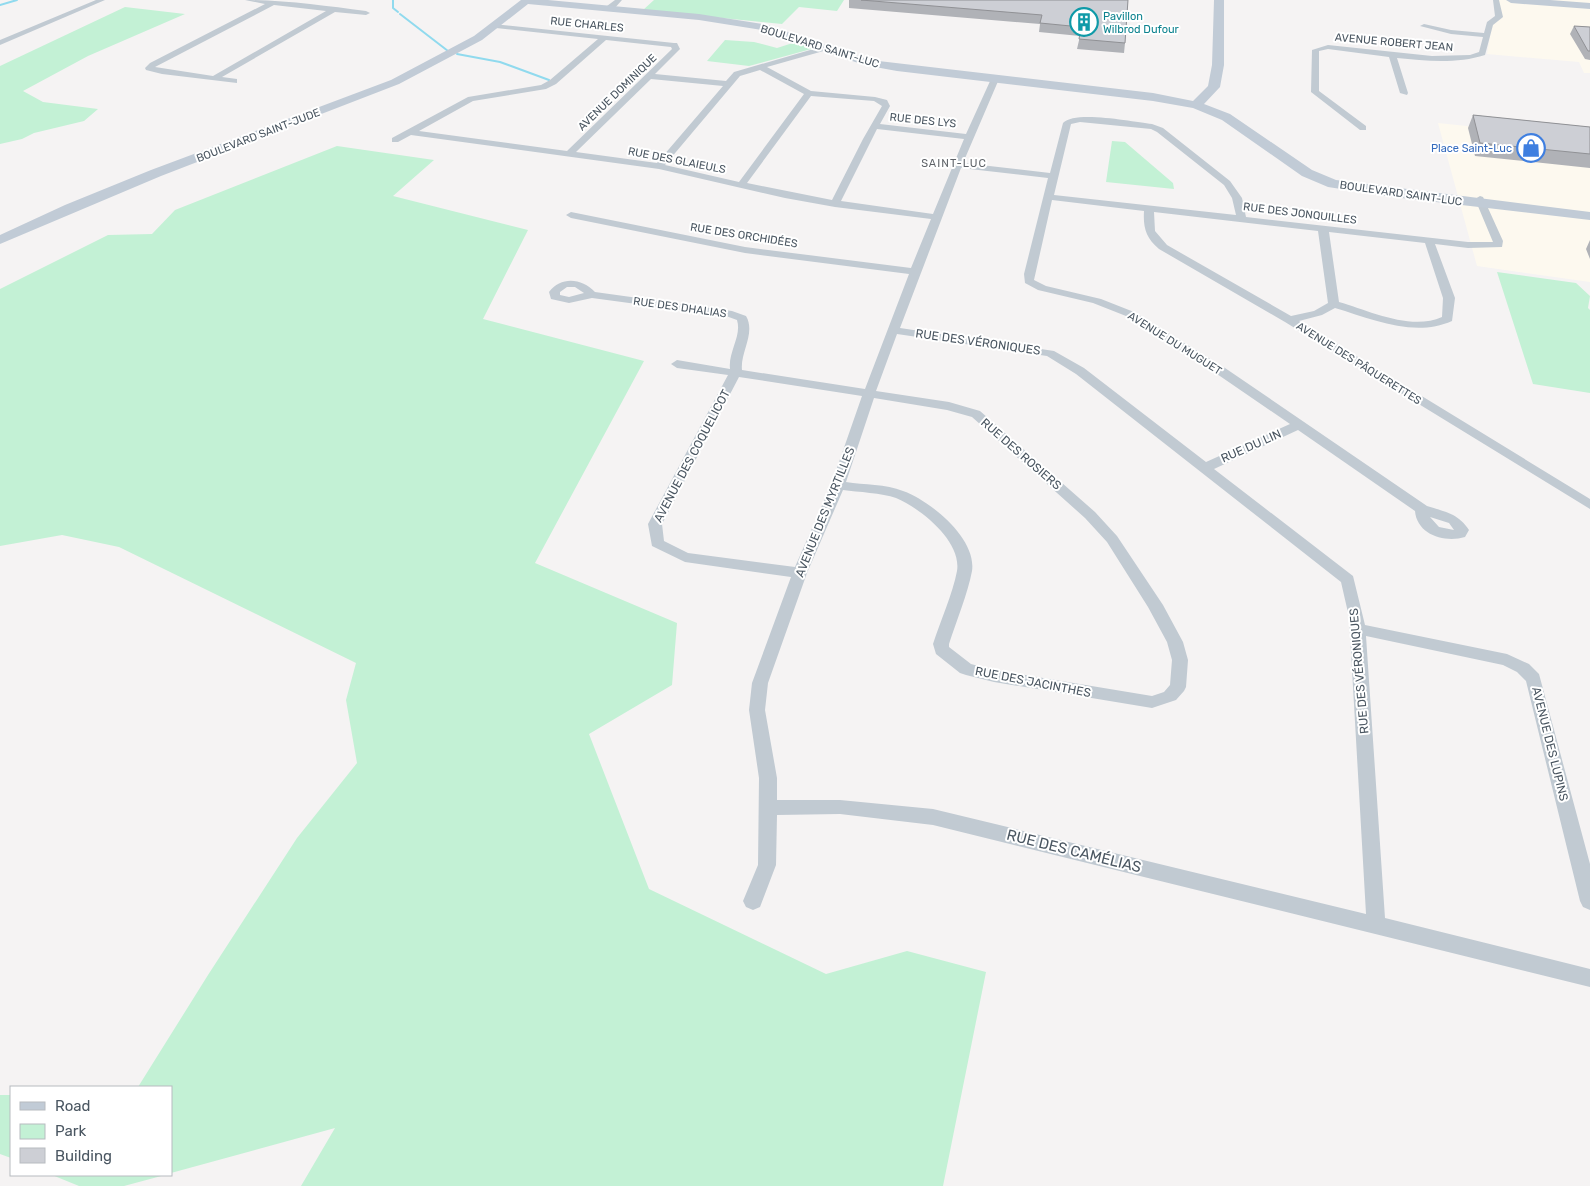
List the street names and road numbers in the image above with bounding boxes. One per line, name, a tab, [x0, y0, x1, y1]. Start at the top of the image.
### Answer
street label: RUE CHARLES	[550, 14, 624, 35]
street label: BOULEVARD SAINT-LUC	[759, 22, 881, 71]
street label: AVENUE ROBERT JEAN	[1334, 31, 1454, 54]
street label: AVENUE DOMINIQUE	[575, 51, 660, 133]
street label: BOULEVARD SAINT-JUDE	[195, 106, 322, 165]
street label: RUE DES LYS	[889, 111, 957, 130]
street label: RUE DES GLAIEULS	[627, 145, 727, 176]
street label: BOULEVARD SAINT-LUC	[1339, 178, 1463, 209]
street label: RUE DES JONQUILLES	[1242, 200, 1358, 227]
street label: RUE DES ORCHIDÉES	[689, 221, 799, 250]
street label: RUE DES DHALIAS	[632, 295, 728, 321]
street label: AVENUE DU MUGUET	[1125, 309, 1225, 378]
street label: AVENUE DES PÂQUERETTES	[1294, 319, 1424, 407]
street label: RUE DES VÉRONIQUES	[915, 326, 1041, 358]
street label: AVENUE DES COQUELICOT	[651, 387, 733, 525]
street label: RUE DES ROSIERS	[978, 415, 1064, 493]
street label: RUE DU LIN	[1219, 426, 1283, 466]
street label: AVENUE DES MYRTILLES	[792, 445, 858, 579]
street label: RUE DES VÉRONIQUES	[1347, 608, 1371, 734]
street label: RUE DES JACINTHES	[974, 664, 1092, 700]
street label: AVENUE DES LUPINS	[1529, 685, 1571, 803]
street label: RUE DES CAMÉLIAS	[1005, 826, 1143, 876]

